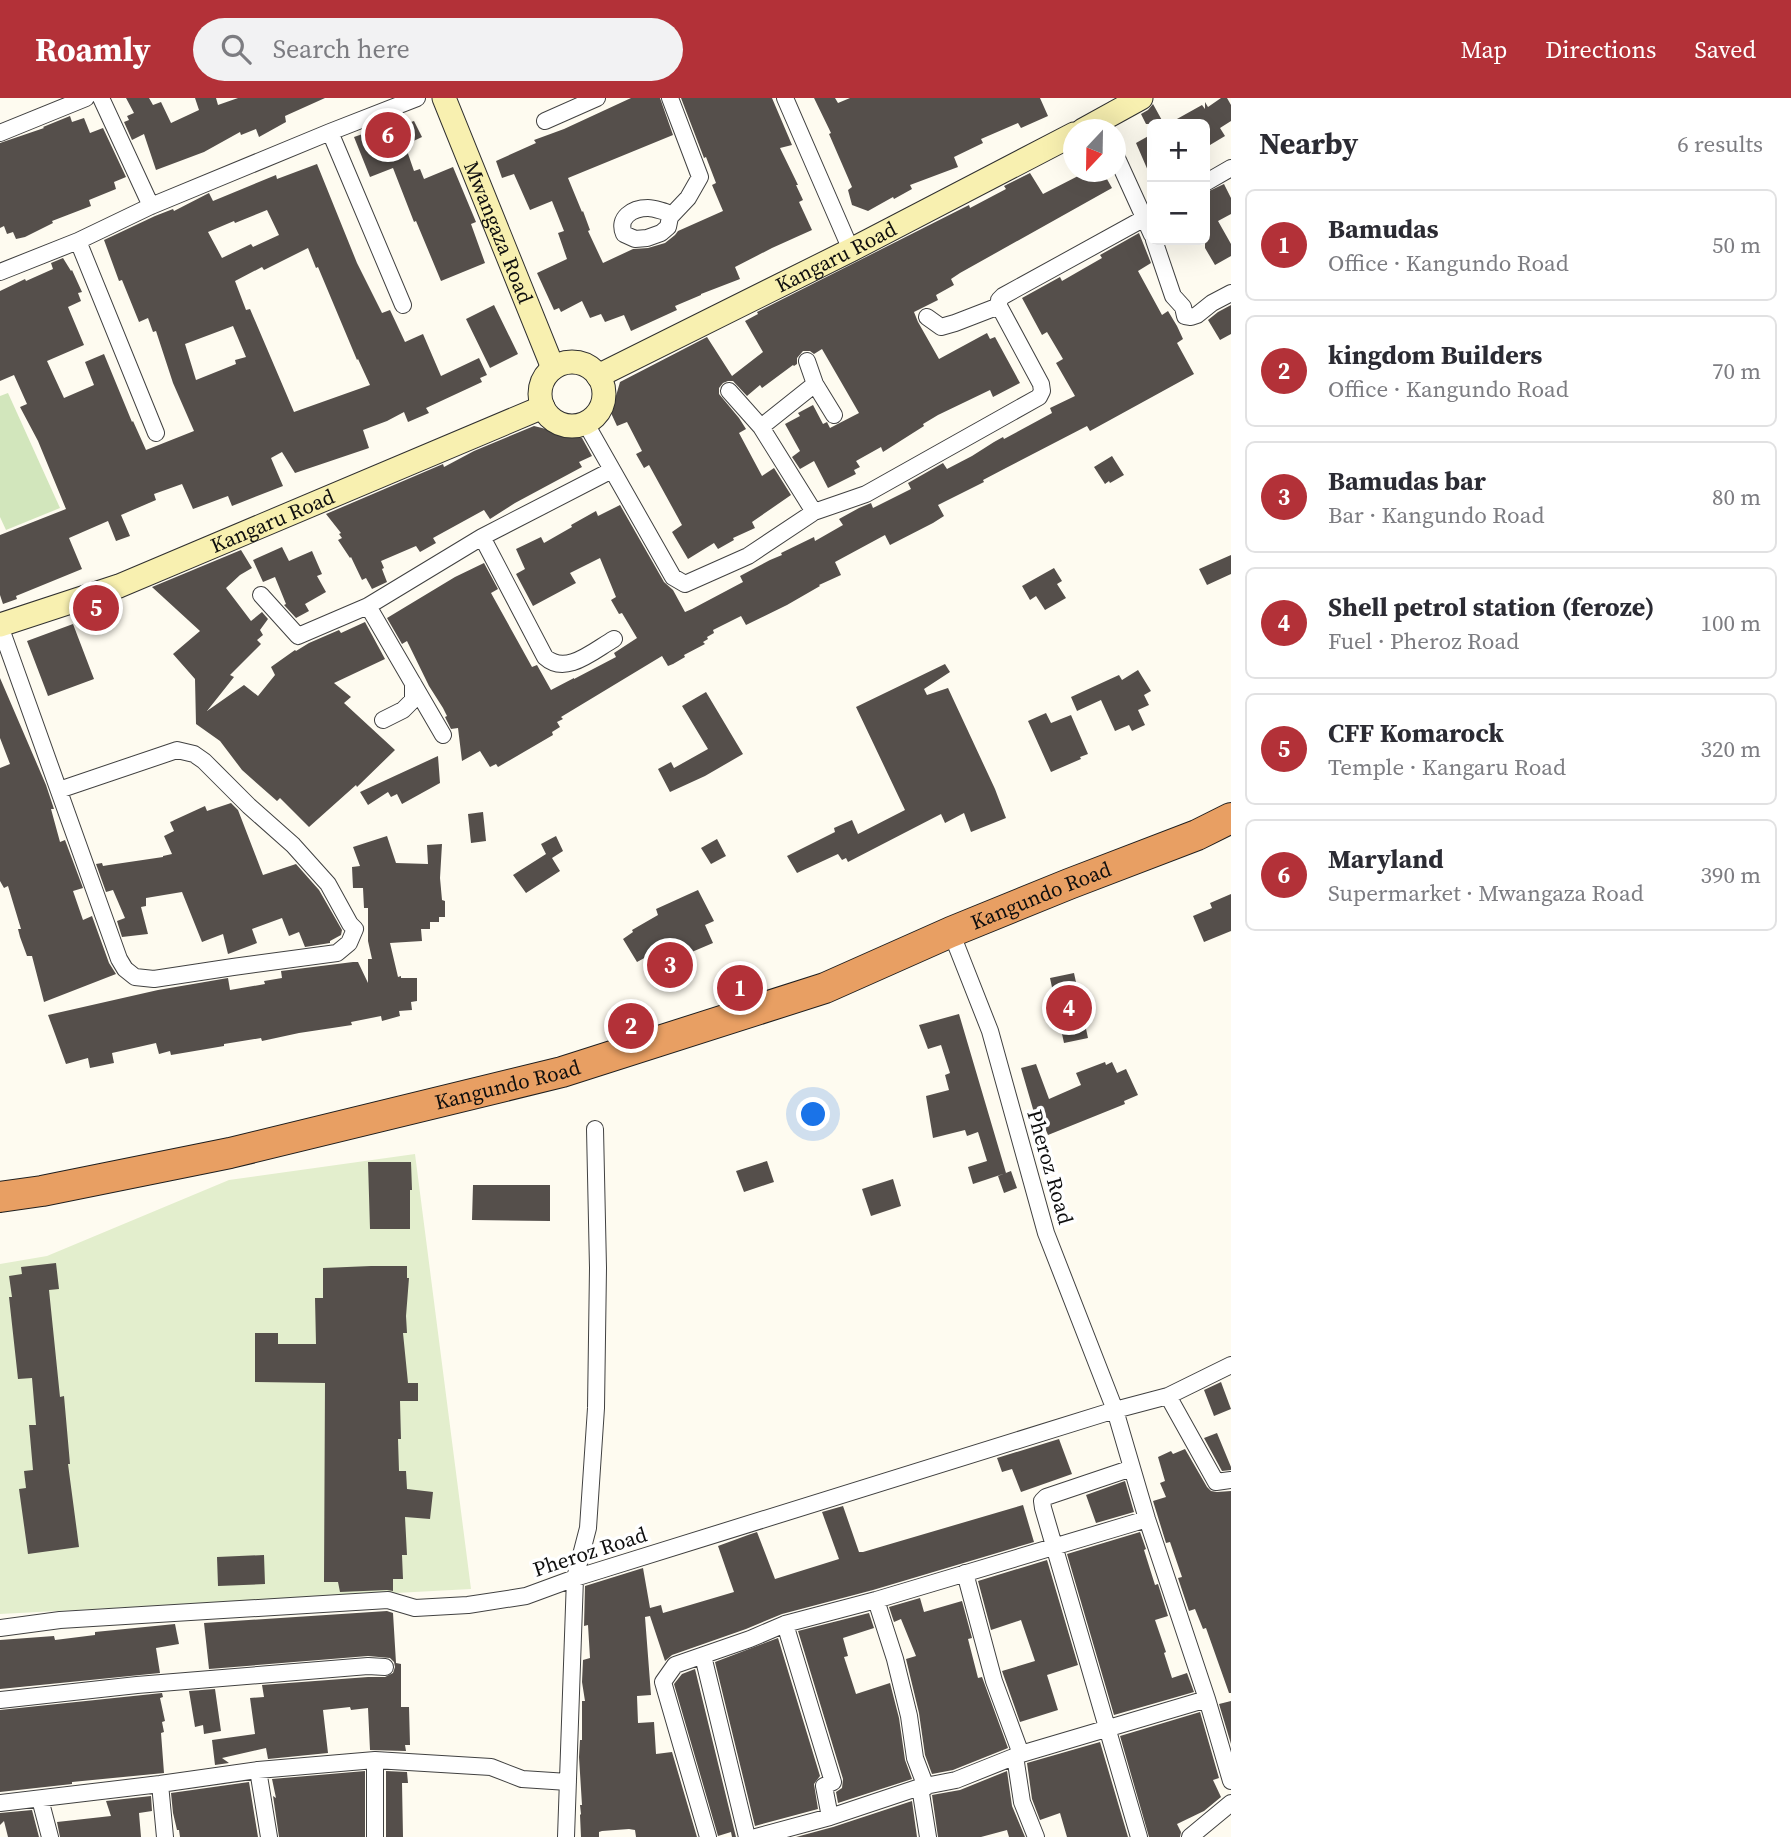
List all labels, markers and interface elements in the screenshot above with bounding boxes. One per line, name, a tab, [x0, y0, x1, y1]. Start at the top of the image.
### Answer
search box	[193, 18, 683, 81]
text: Roamly	[35, 27, 151, 72]
icon: search	[217, 30, 255, 68]
text: Search here	[273, 31, 410, 67]
text: Map	[1460, 33, 1507, 66]
text: Directions	[1545, 33, 1656, 66]
text: Saved	[1694, 33, 1756, 66]
pin: 6	[365, 109, 411, 161]
north arrow	[1063, 119, 1126, 182]
map controls	[1147, 119, 1210, 245]
button: +	[1147, 119, 1210, 182]
text: Nearby	[1259, 123, 1358, 164]
text: 6 results	[1677, 128, 1763, 160]
street label: Mwangaza Road	[457, 157, 541, 308]
button: −	[1147, 182, 1210, 245]
text: Bamudas	[1328, 211, 1439, 247]
street label: Kangaru Road	[770, 214, 901, 299]
text: 1	[1278, 229, 1290, 261]
text: 50 m	[1712, 229, 1761, 261]
text: Office · Kangundo Road	[1328, 247, 1569, 279]
text: kingdom Builders	[1328, 337, 1542, 373]
text: 2	[1278, 355, 1290, 387]
text: 70 m	[1712, 355, 1761, 387]
text: Office · Kangundo Road	[1328, 373, 1569, 405]
text: Bamudas bar	[1328, 463, 1486, 499]
text: 3	[1278, 481, 1290, 513]
text: 80 m	[1712, 481, 1761, 513]
street label: Kangaru Road	[206, 482, 339, 560]
text: Bar · Kangundo Road	[1328, 499, 1544, 531]
pin: 5	[73, 582, 119, 634]
text: Shell petrol station (feroze)	[1328, 589, 1655, 625]
text: 4	[1278, 607, 1290, 639]
text: 100 m	[1700, 607, 1761, 639]
text: Fuel · Pheroz Road	[1328, 625, 1519, 657]
text: CFF Komarock	[1328, 715, 1504, 751]
text: 5	[1278, 733, 1290, 765]
text: 320 m	[1700, 733, 1761, 765]
text: Temple · Kangaru Road	[1328, 751, 1566, 783]
text: Maryland	[1328, 841, 1444, 877]
street label: Kangundo Road	[966, 854, 1115, 936]
text: 6	[1278, 859, 1290, 891]
text: 390 m	[1700, 859, 1761, 891]
text: Supermarket · Mwangaza Road	[1328, 877, 1644, 909]
pin: 3	[647, 939, 693, 991]
pin: 1	[717, 962, 763, 1014]
pin: 4	[1046, 982, 1092, 1034]
pin: 2	[608, 1000, 654, 1052]
street label: Kangundo Road	[432, 1052, 584, 1117]
your location	[796, 1097, 830, 1131]
street label: Pheroz Road	[1020, 1106, 1081, 1228]
street label: Pheroz Road	[529, 1519, 651, 1584]

